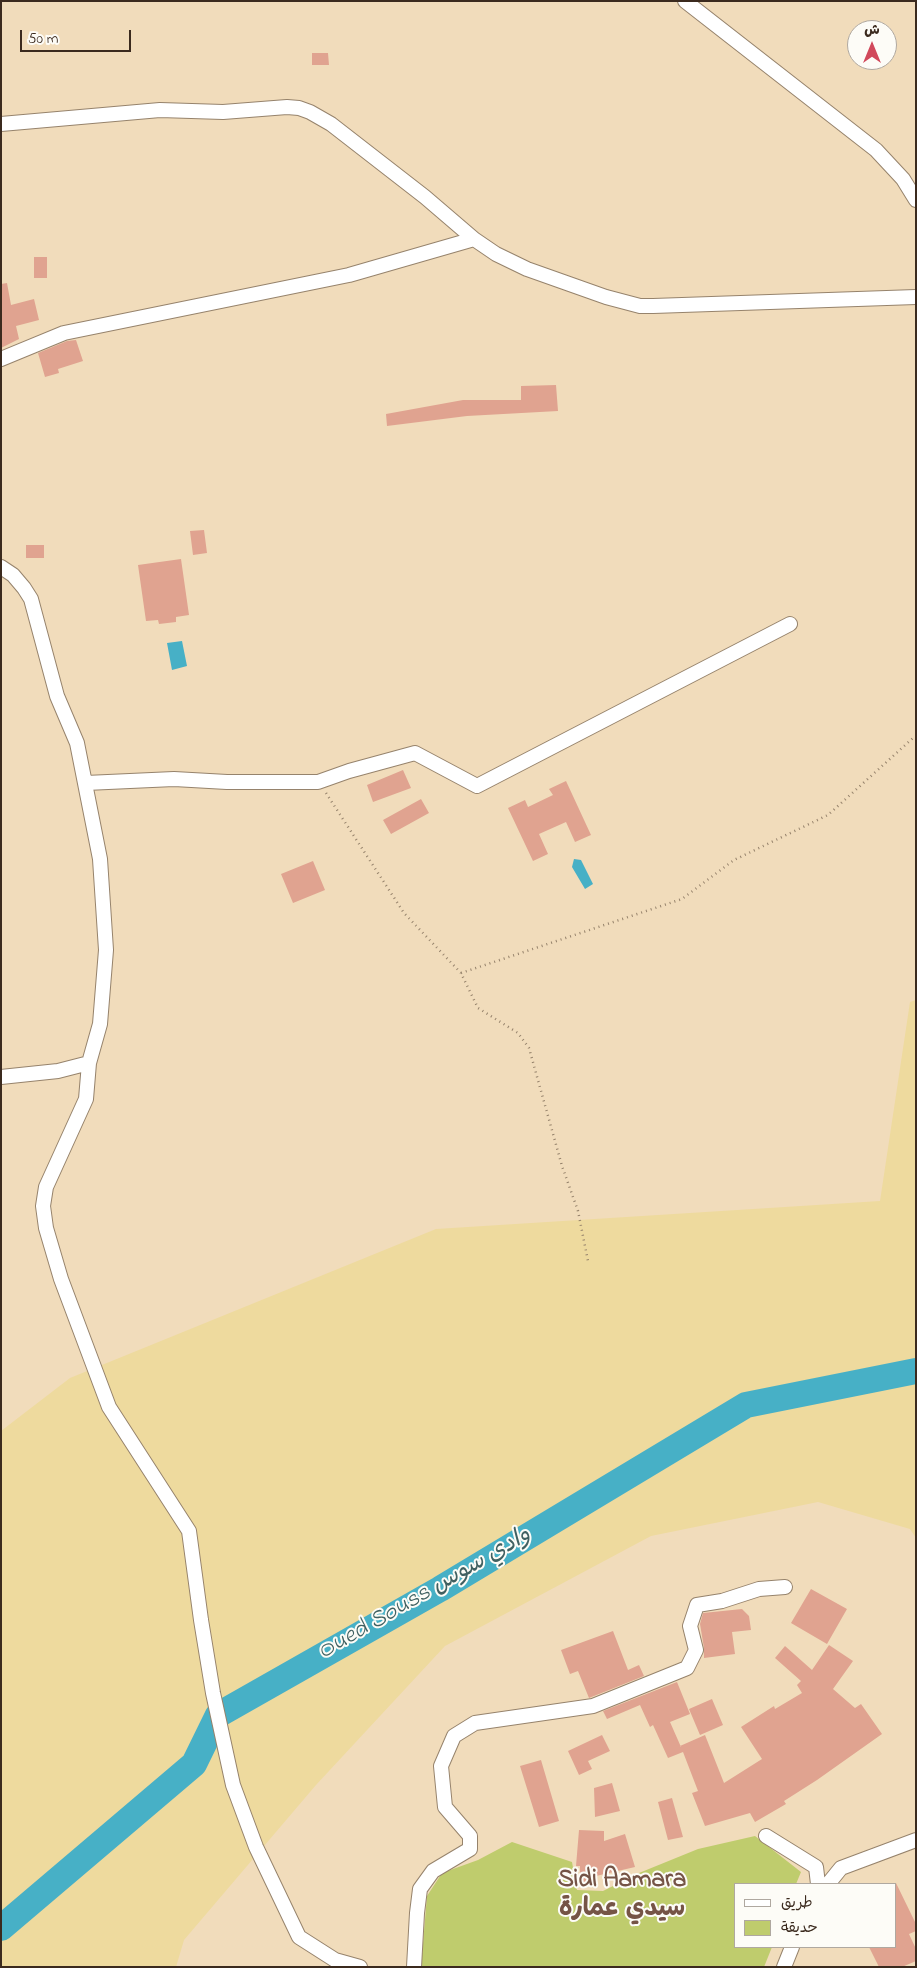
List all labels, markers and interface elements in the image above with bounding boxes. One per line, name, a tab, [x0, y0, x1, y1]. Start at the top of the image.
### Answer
scale bar	[22, 20, 134, 52]
north arrow	[847, 20, 897, 70]
text: ش	[864, 20, 880, 41]
text: 50 m	[28, 28, 58, 50]
water label: Oued Souss وادي سوس	[313, 1522, 537, 1668]
district label: Sidi Aamara سيدي عمارة	[558, 1867, 686, 1926]
legend	[734, 1883, 897, 1948]
text: طريق	[781, 1892, 813, 1914]
text: حديقة	[781, 1917, 818, 1939]

